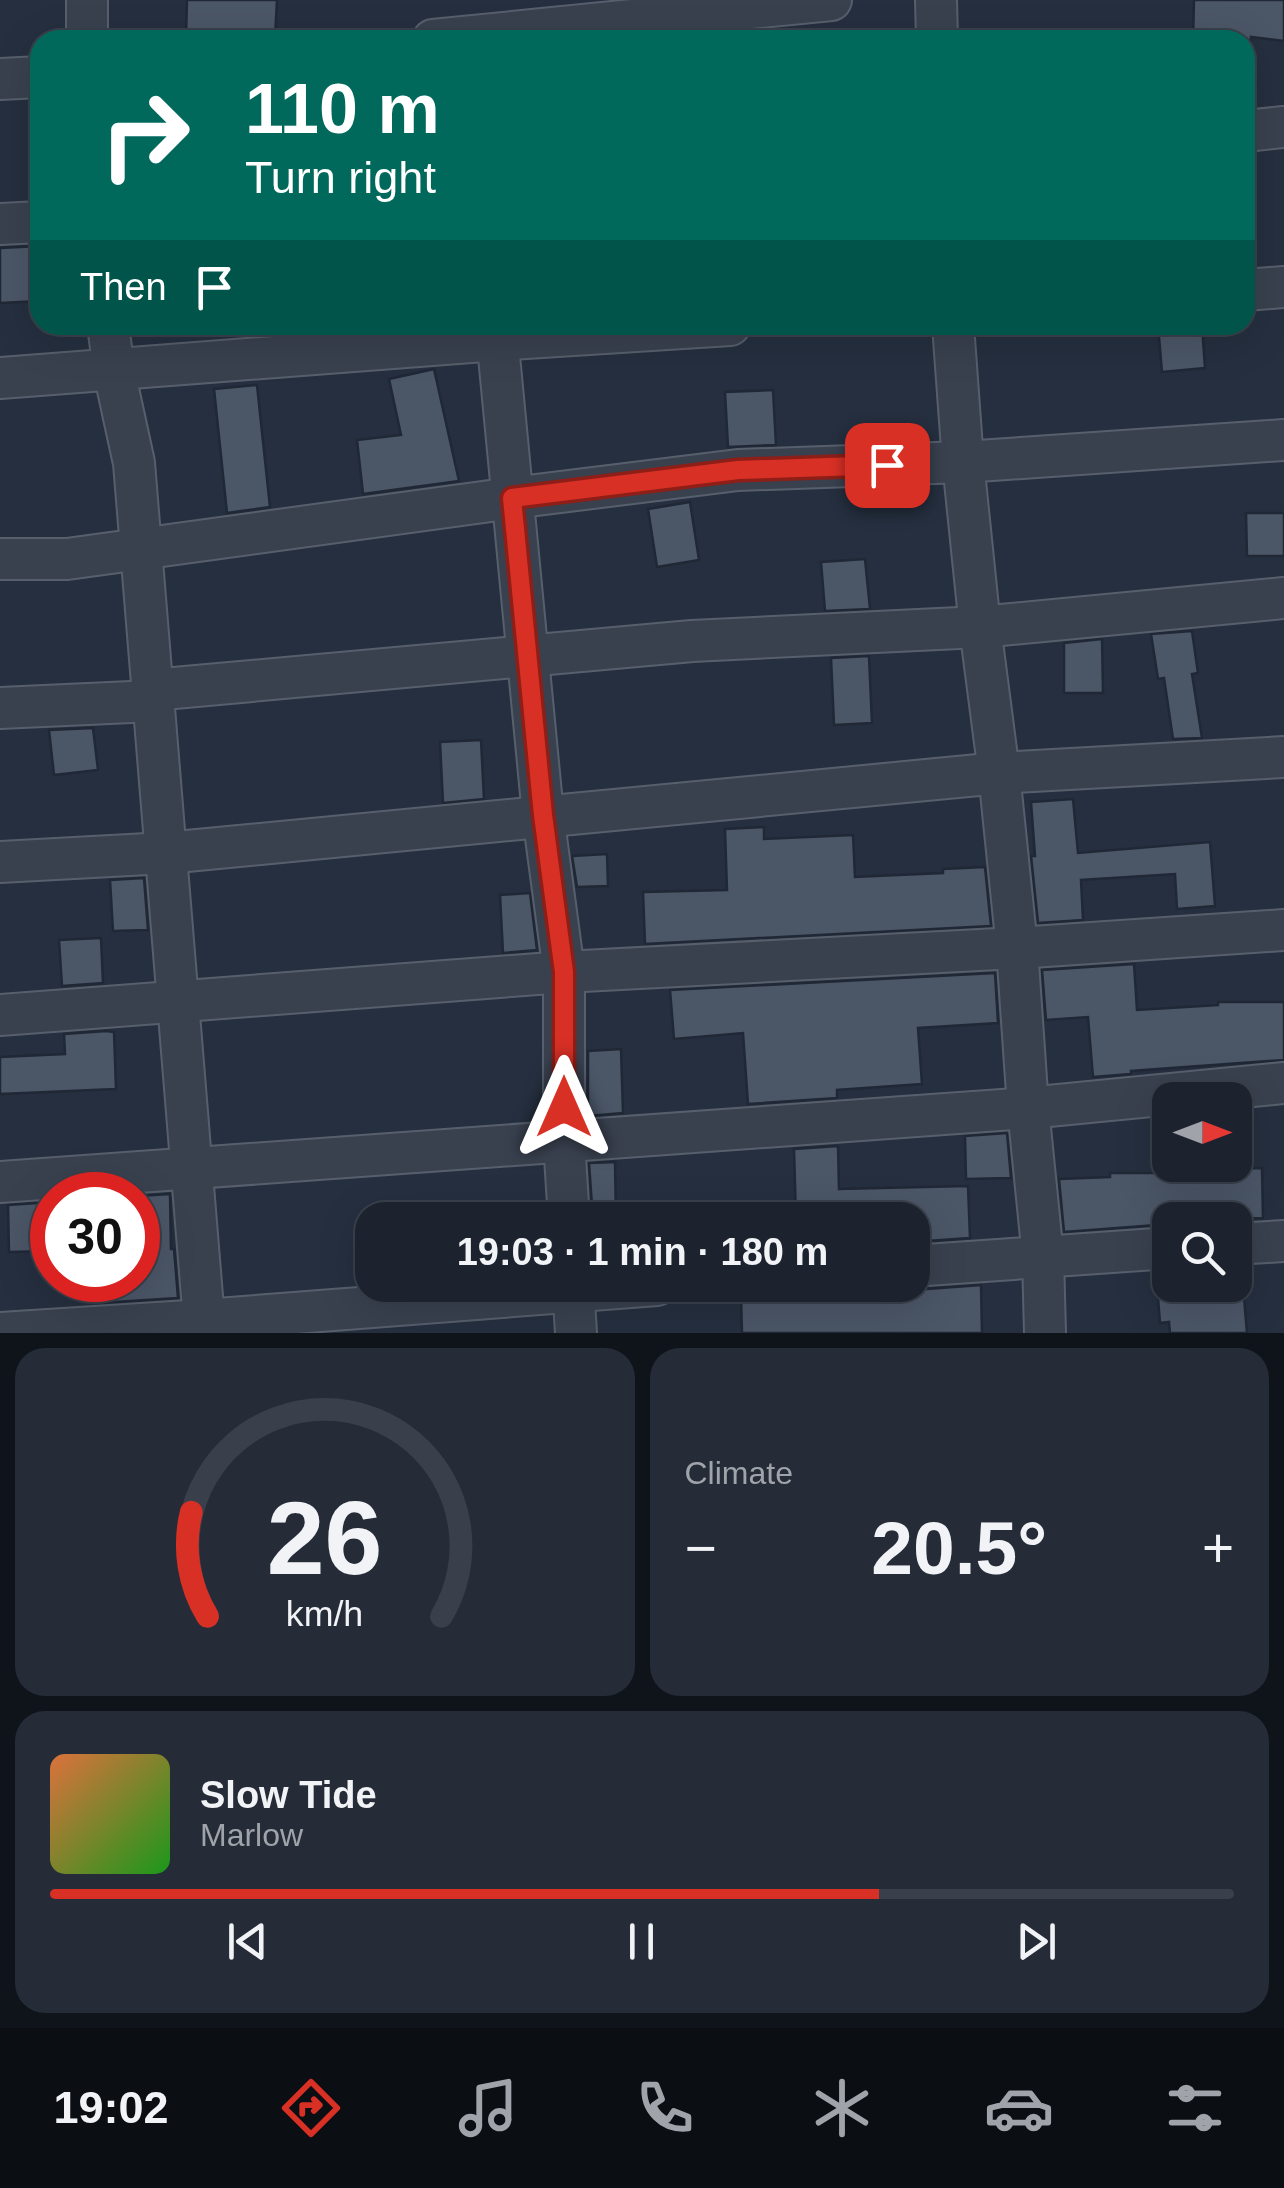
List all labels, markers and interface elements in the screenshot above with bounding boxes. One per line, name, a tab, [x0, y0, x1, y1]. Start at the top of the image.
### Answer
icon: right	[80, 70, 210, 200]
text: 110 m	[245, 70, 440, 148]
text: Turn right	[245, 152, 436, 203]
icon: arrive	[187, 260, 242, 315]
text: Then	[80, 266, 167, 308]
pin	[845, 423, 930, 508]
icon: arrive	[860, 438, 915, 493]
position arrow	[512, 1055, 616, 1159]
north arrow	[1152, 1082, 1252, 1182]
map controls	[1152, 1082, 1252, 1302]
speed limit sign: 30	[30, 1172, 160, 1302]
button: search	[1152, 1202, 1252, 1302]
text: 19:03 · 1 min · 180 m	[457, 1231, 828, 1273]
text: Climate	[685, 1455, 793, 1491]
text: 26	[267, 1480, 383, 1596]
text: 20.5°	[871, 1506, 1047, 1590]
text: −	[685, 1517, 717, 1579]
text: +	[1202, 1517, 1234, 1579]
text: km/h	[286, 1594, 363, 1634]
text: Slow Tide	[200, 1774, 377, 1816]
text: Marlow	[200, 1817, 303, 1853]
icon: previous	[220, 1914, 275, 1969]
icon: pause	[614, 1914, 669, 1969]
icon: next	[1009, 1914, 1064, 1969]
icon: directions	[276, 2073, 346, 2143]
icon: music	[453, 2073, 523, 2143]
icon: phone	[630, 2073, 700, 2143]
icon: climate	[807, 2073, 877, 2143]
icon: car	[984, 2073, 1054, 2143]
icon: filters	[1160, 2073, 1230, 2143]
text: 19:02	[53, 2082, 169, 2133]

